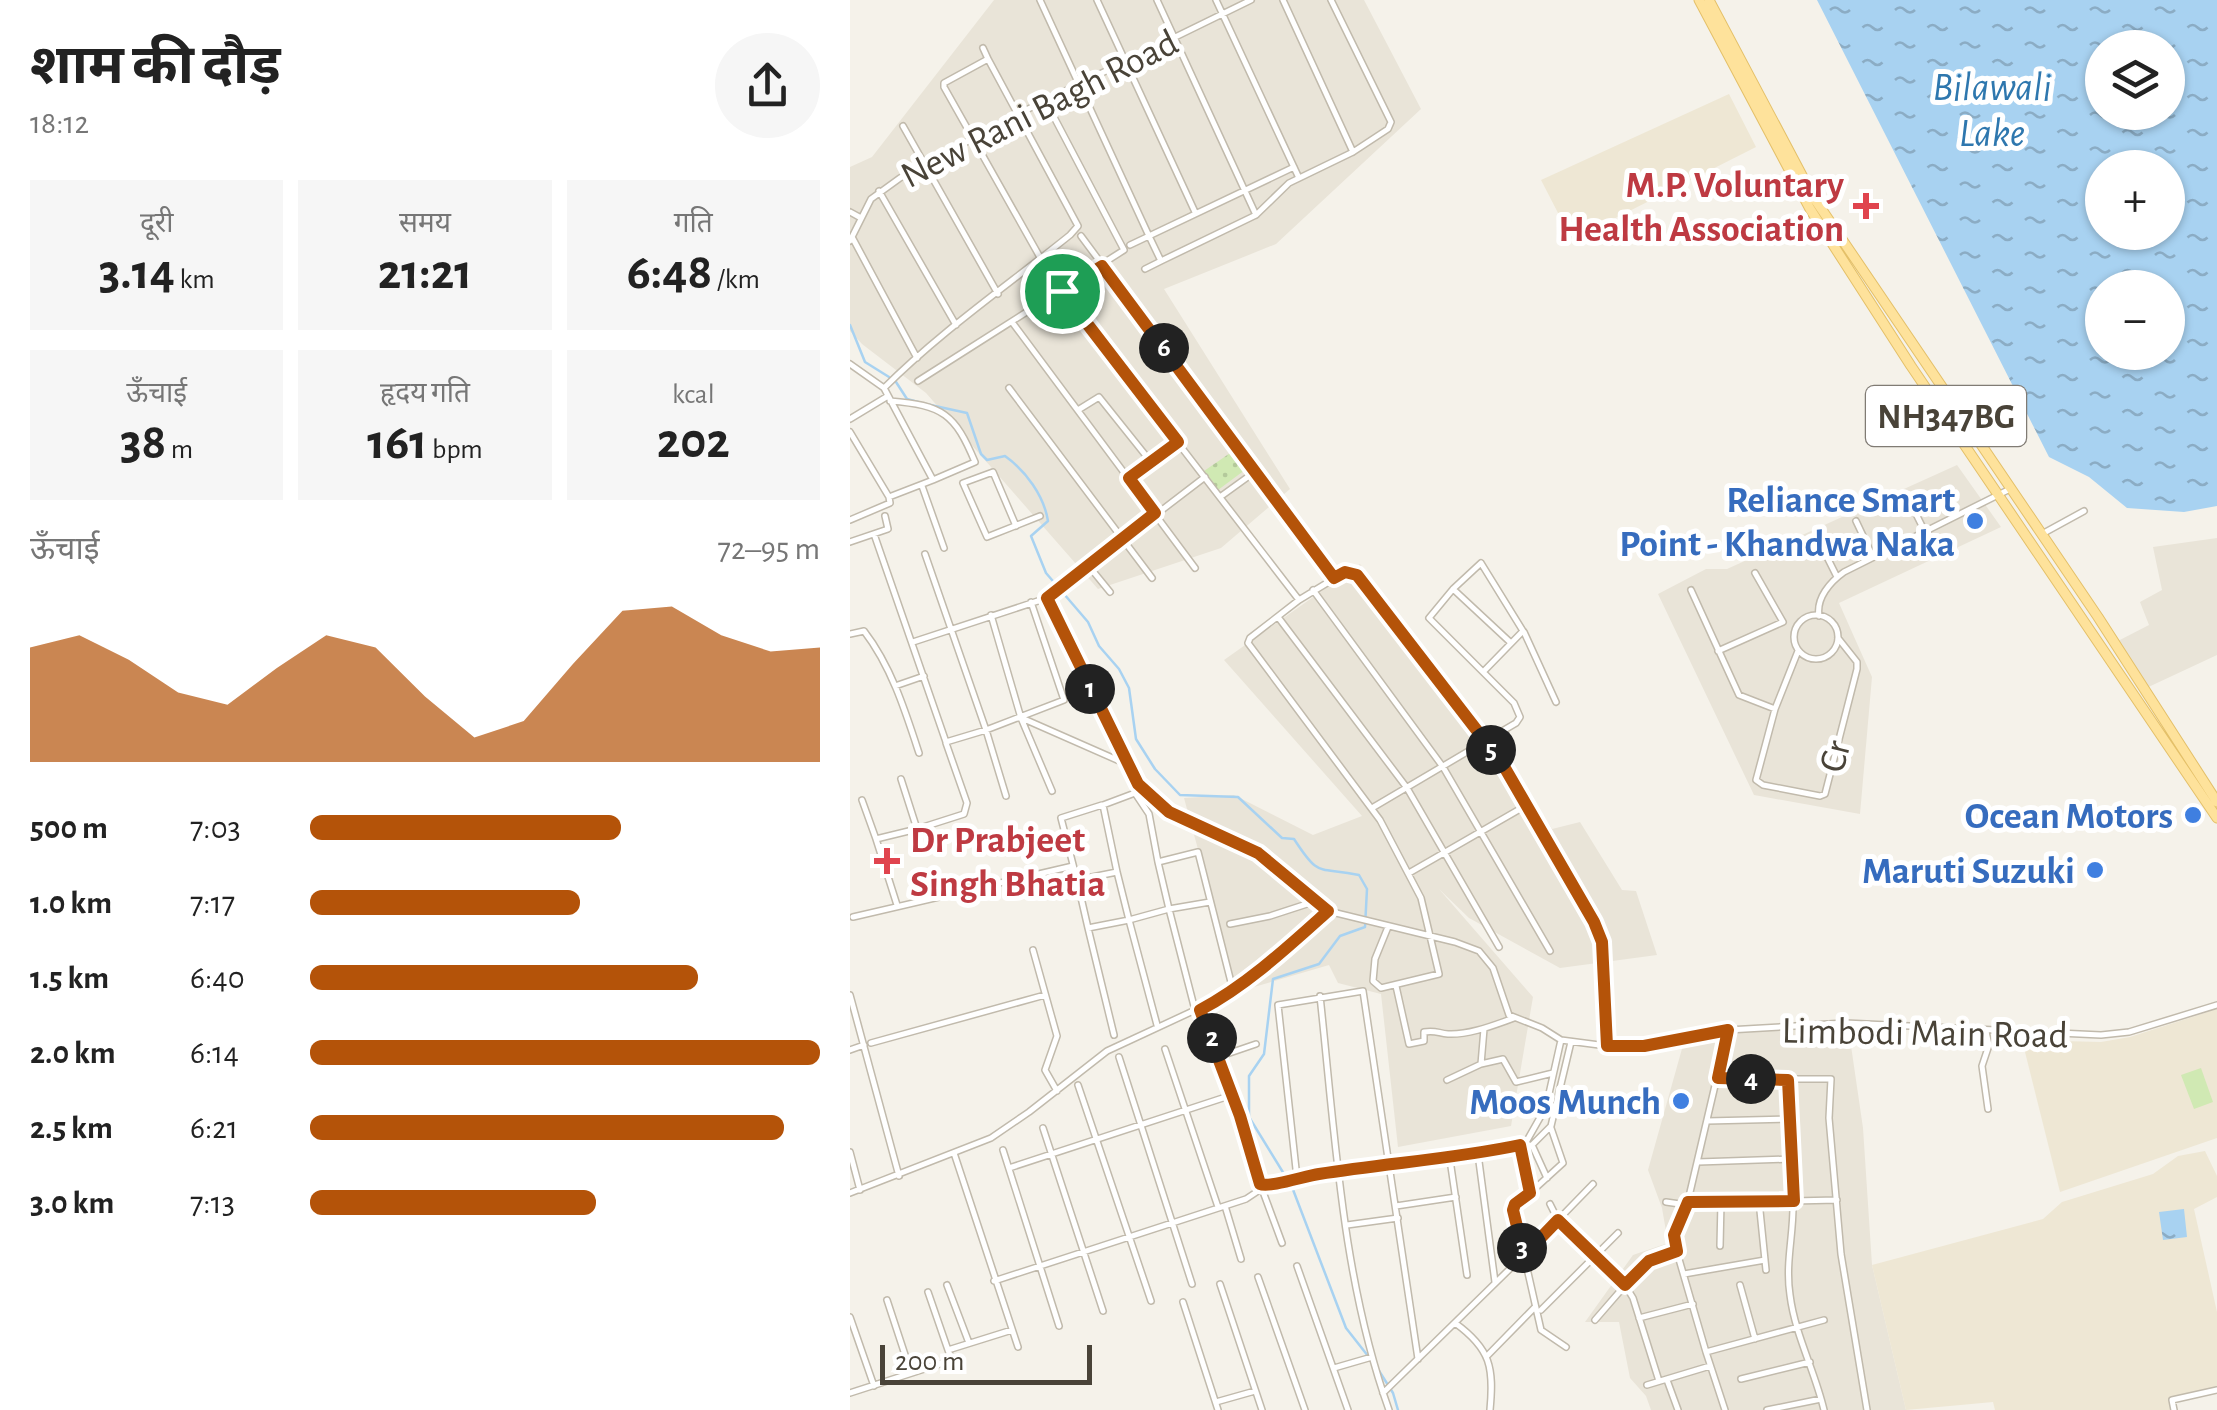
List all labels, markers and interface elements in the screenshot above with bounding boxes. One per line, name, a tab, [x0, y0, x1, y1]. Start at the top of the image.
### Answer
street label: New Rani Bagh Road	[895, 24, 1185, 196]
map controls	[2085, 30, 2185, 370]
button: layers	[2085, 30, 2185, 130]
button: share	[715, 33, 820, 138]
text: शाम की दौड़	[30, 39, 281, 94]
water label: Bilawali Lake	[1933, 68, 2051, 154]
text: 18:12	[30, 107, 89, 139]
button: +	[2085, 150, 2185, 250]
place label: M.P. Voluntary Health Association	[1558, 167, 1844, 249]
marker: M.P. Voluntary Health Association	[1853, 193, 1879, 219]
text: दूरी	[140, 210, 173, 238]
text: समय	[399, 210, 451, 238]
text: गति	[674, 210, 713, 238]
text: 3.14	[99, 248, 175, 298]
text: 21:21	[378, 248, 472, 298]
text: 6:48	[627, 248, 712, 298]
pin	[1020, 249, 1105, 334]
icon: arrive	[1035, 264, 1090, 319]
text: km	[175, 266, 215, 294]
text: /km	[712, 266, 760, 294]
button: −	[2085, 270, 2185, 370]
pin: 6	[1139, 323, 1189, 373]
text: 6	[1157, 334, 1171, 362]
text: ऊँचाई	[126, 380, 187, 408]
text: हृदय गति	[380, 380, 470, 408]
text: kcal	[672, 381, 715, 409]
road number: NH347BG	[1866, 386, 2026, 446]
text: 202	[657, 417, 730, 467]
text: 38	[120, 418, 166, 468]
text: 161	[367, 418, 427, 468]
text: m	[166, 436, 193, 464]
text: bpm	[427, 436, 483, 464]
place label: Reliance Smart Point - Khandwa Naka	[1619, 482, 1955, 564]
marker: Reliance Smart Point - Khandwa Naka	[1964, 510, 1986, 532]
text: ऊँचाई	[30, 533, 99, 565]
text: 72–95 m	[718, 533, 820, 565]
pin: 1	[1065, 664, 1115, 714]
text: 1	[1085, 675, 1095, 703]
pin: 5	[1466, 725, 1516, 775]
text: 5	[1485, 736, 1497, 764]
street label: Cr	[1814, 736, 1858, 776]
place label: Ocean Motors	[1965, 798, 2173, 836]
marker: Ocean Motors	[2182, 804, 2204, 826]
text: 500 m	[30, 812, 108, 844]
text: 7:03	[190, 812, 241, 844]
place label: Dr Prabjeet Singh Bhatia	[910, 822, 1106, 904]
marker: Dr Prabjeet Singh Bhatia	[874, 848, 900, 874]
place label: Maruti Suzuki	[1862, 853, 2075, 891]
marker: Maruti Suzuki	[2084, 859, 2106, 881]
text: 1.0 km	[30, 887, 112, 919]
text: 7:17	[190, 887, 235, 919]
text: 1.5 km	[30, 962, 109, 994]
text: 6:40	[190, 962, 245, 994]
pin: 2	[1187, 1013, 1237, 1063]
street label: Limbodi Main Road	[1781, 1013, 2069, 1055]
text: 2	[1205, 1024, 1219, 1052]
text: 2.0 km	[30, 1037, 116, 1069]
text: 6:14	[190, 1037, 239, 1069]
pin: 4	[1726, 1054, 1776, 1104]
text: 4	[1744, 1065, 1758, 1093]
place label: Moos Munch	[1469, 1084, 1661, 1122]
marker: Moos Munch	[1670, 1090, 1692, 1112]
text: 2.5 km	[30, 1112, 113, 1144]
text: 6:21	[190, 1112, 238, 1144]
text: 3.0 km	[30, 1187, 114, 1219]
text: 7:13	[190, 1187, 235, 1219]
pin: 3	[1497, 1223, 1547, 1273]
text: 3	[1516, 1234, 1528, 1262]
scale bar	[880, 1340, 1092, 1384]
text: 200 m	[895, 1348, 964, 1376]

